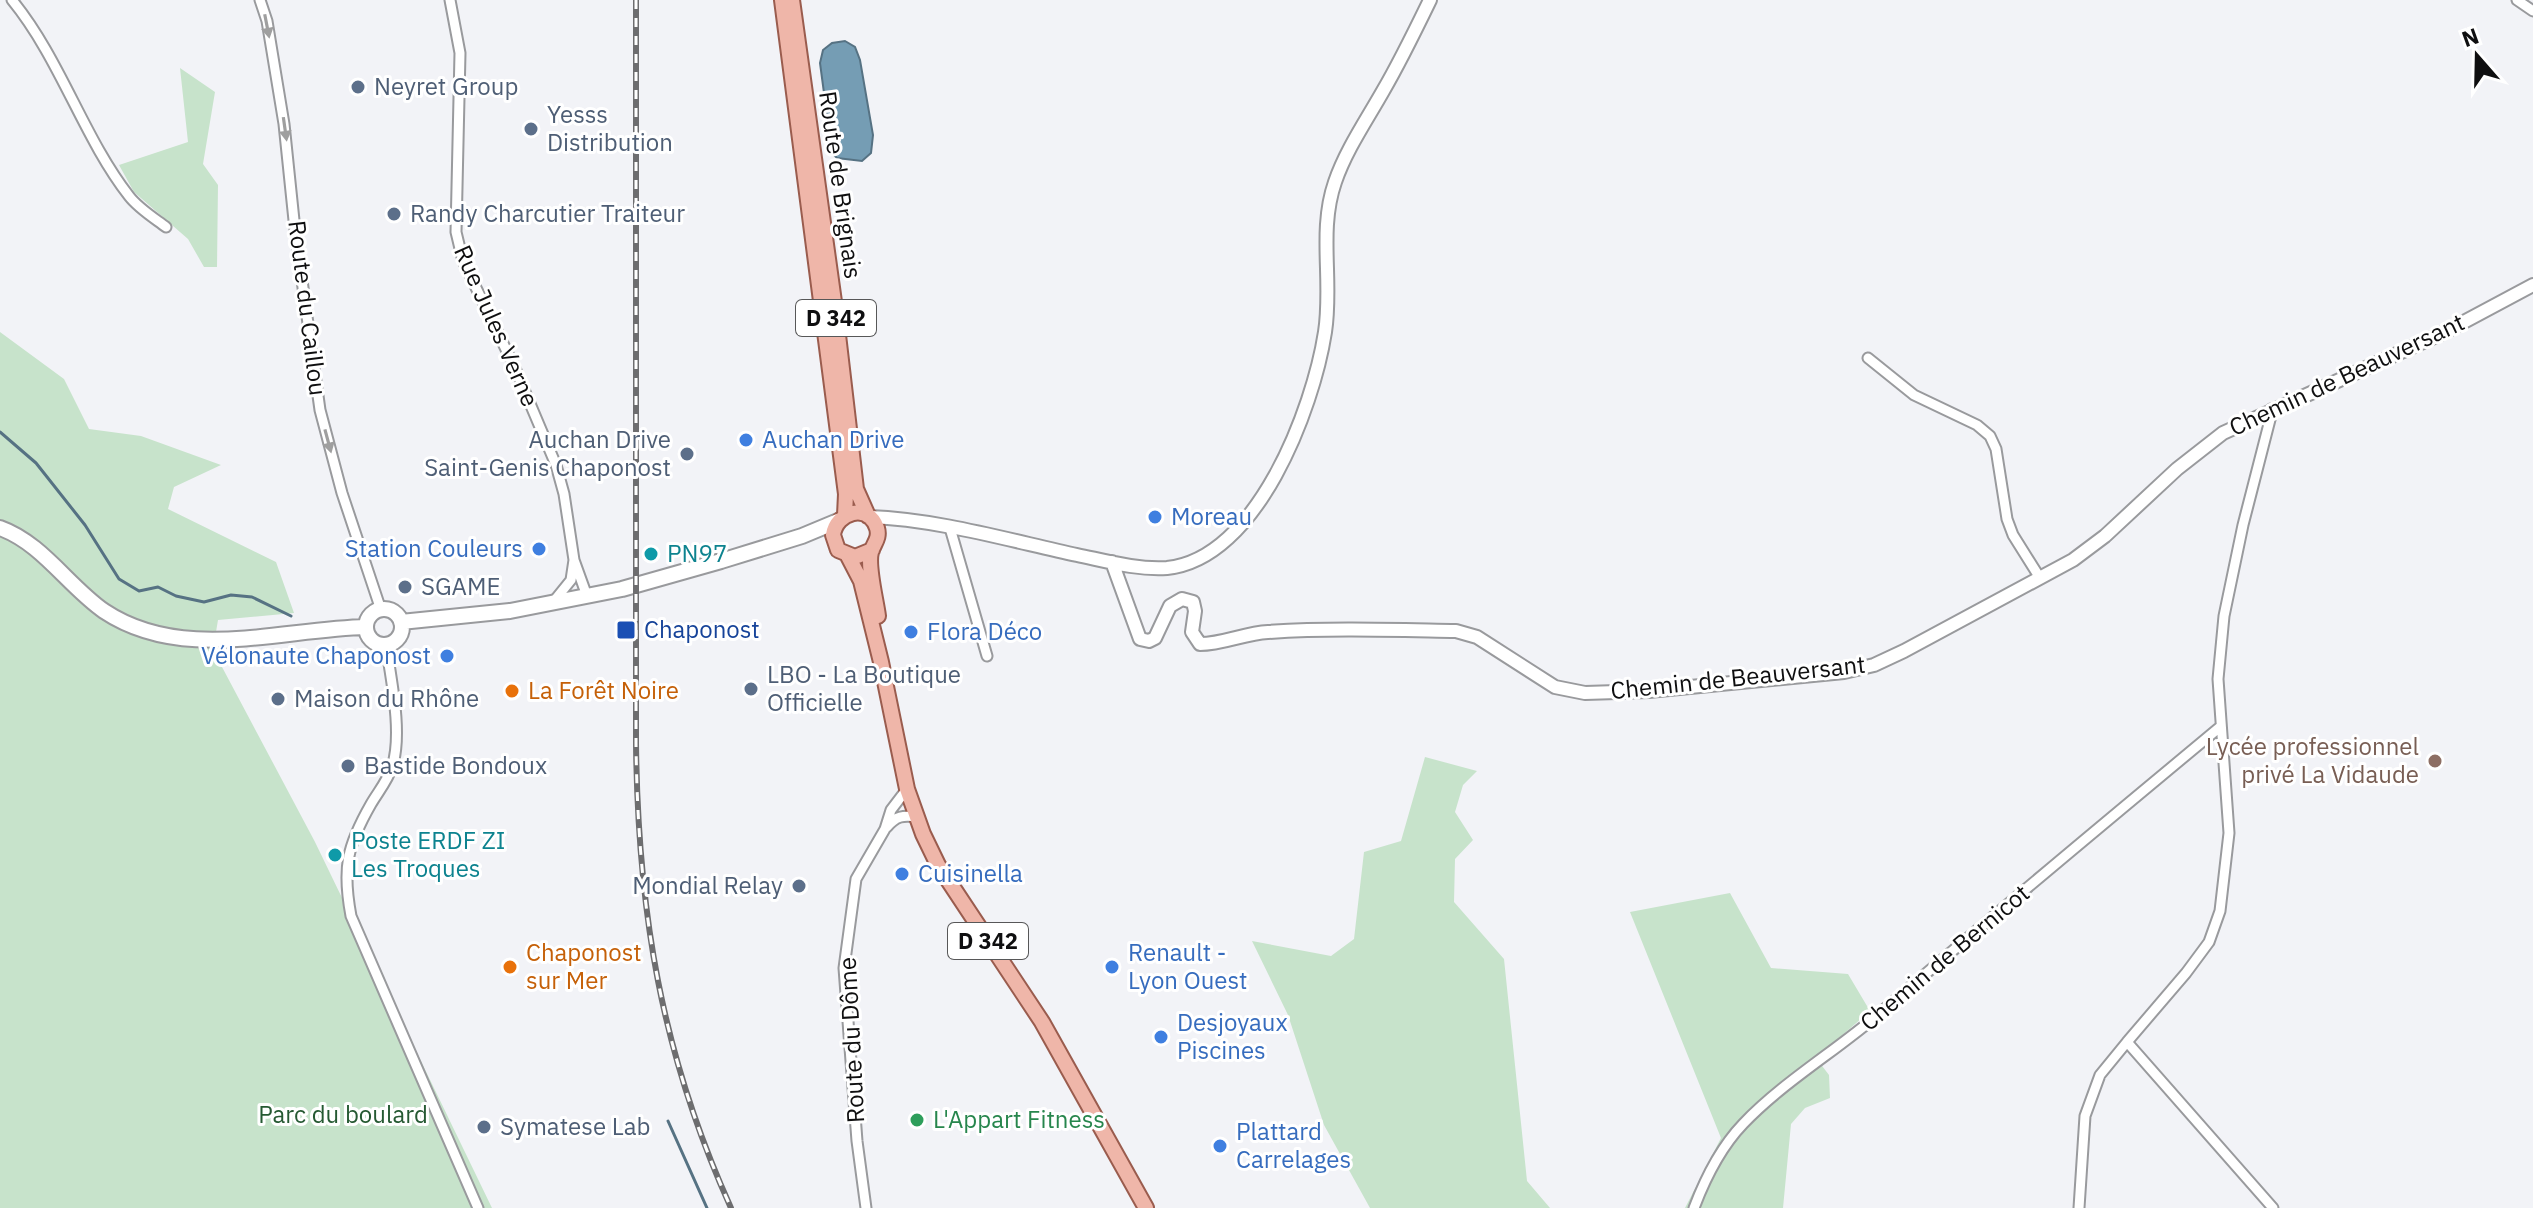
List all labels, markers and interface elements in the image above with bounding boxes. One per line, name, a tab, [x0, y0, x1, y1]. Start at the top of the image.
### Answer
one-way arrow	[261, 13, 274, 38]
north arrow	[2437, 16, 2517, 96]
text: N	[2458, 20, 2482, 53]
place label: Neyret Group	[374, 70, 518, 102]
marker: Neyret Group	[349, 78, 367, 96]
street label: Route de Brignais	[812, 89, 870, 281]
place label: Yesss Distribution	[547, 98, 673, 158]
one-way arrow	[279, 117, 292, 142]
marker: Yesss Distribution	[522, 120, 540, 138]
place label: Randy Charcutier Traiteur	[410, 197, 685, 229]
marker: Randy Charcutier Traiteur	[385, 205, 403, 223]
street label: Route du Caillou	[281, 218, 335, 397]
street label: Rue Jules Verne	[447, 240, 547, 411]
road number: D 342	[796, 300, 876, 336]
street label: Chemin de Beauversant	[2224, 305, 2469, 443]
place label: Auchan Drive Saint-Genis Chaponost	[424, 423, 671, 483]
place label: Auchan Drive	[762, 423, 905, 455]
one-way arrow	[323, 429, 335, 454]
marker: Auchan Drive	[737, 431, 755, 449]
marker: Auchan Drive Saint-Genis Chaponost	[678, 445, 696, 463]
place label: Moreau	[1171, 500, 1252, 532]
marker: Moreau	[1146, 508, 1164, 526]
place label: Station Couleurs	[345, 532, 523, 564]
place label: PN97	[667, 537, 727, 569]
marker: Station Couleurs	[530, 540, 548, 558]
marker: PN97	[642, 545, 660, 563]
place label: SGAME	[421, 570, 501, 602]
marker: SGAME	[396, 578, 414, 596]
place label: Chaponost	[644, 613, 760, 645]
place label: Flora Déco	[927, 615, 1042, 647]
marker: Chaponost	[615, 619, 637, 641]
marker: Flora Déco	[902, 623, 920, 641]
place label: Vélonaute Chaponost	[201, 639, 431, 671]
marker: Vélonaute Chaponost	[438, 647, 456, 665]
street label: Chemin de Beauversant	[1609, 648, 1867, 706]
place label: LBO - La Boutique Officielle	[767, 658, 961, 718]
place label: La Forêt Noire	[528, 674, 679, 706]
marker: LBO - La Boutique Officielle	[742, 680, 760, 698]
place label: Maison du Rhône	[294, 682, 479, 714]
marker: La Forêt Noire	[503, 682, 521, 700]
marker: Maison du Rhône	[269, 690, 287, 708]
place label: Lycée professionnel privé La Vidaude	[2206, 730, 2419, 790]
place label: Bastide Bondoux	[364, 749, 547, 781]
marker: Lycée professionnel privé La Vidaude	[2426, 752, 2444, 770]
marker: Bastide Bondoux	[339, 757, 357, 775]
place label: Poste ERDF ZI Les Troques	[351, 824, 505, 884]
marker: Poste ERDF ZI Les Troques	[326, 846, 344, 864]
place label: Cuisinella	[918, 857, 1023, 889]
marker: Cuisinella	[893, 865, 911, 883]
place label: Mondial Relay	[632, 869, 783, 901]
marker: Mondial Relay	[790, 877, 808, 895]
street label: Chemin de Bernicot	[1853, 877, 2036, 1038]
road number: D 342	[948, 923, 1028, 959]
place label: Chaponost sur Mer	[526, 936, 642, 996]
place label: Renault - Lyon Ouest	[1128, 936, 1247, 996]
street label: Route du Dôme	[831, 956, 871, 1124]
marker: Chaponost sur Mer	[501, 958, 519, 976]
marker: Renault - Lyon Ouest	[1103, 958, 1121, 976]
place label: Desjoyaux Piscines	[1177, 1006, 1288, 1066]
marker: Desjoyaux Piscines	[1152, 1028, 1170, 1046]
park label: Parc du boulard	[258, 1098, 428, 1130]
place label: L'Appart Fitness	[933, 1103, 1105, 1135]
place label: Symatese Lab	[500, 1110, 650, 1142]
marker: L'Appart Fitness	[908, 1111, 926, 1129]
place label: Plattard Carrelages	[1236, 1115, 1351, 1175]
marker: Symatese Lab	[475, 1118, 493, 1136]
marker: Plattard Carrelages	[1211, 1137, 1229, 1155]

